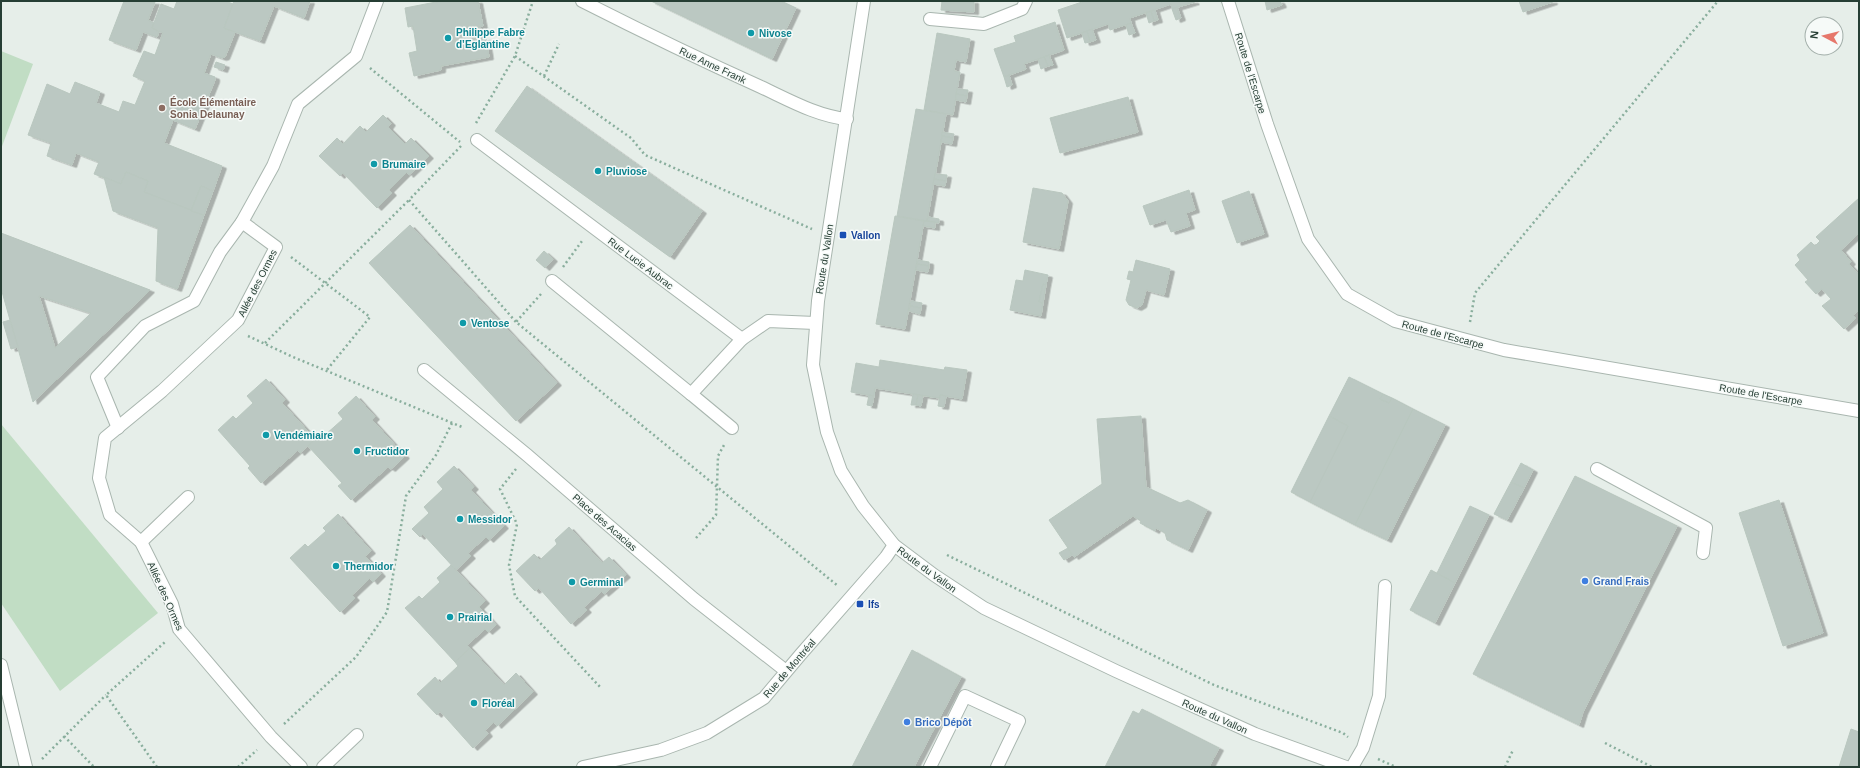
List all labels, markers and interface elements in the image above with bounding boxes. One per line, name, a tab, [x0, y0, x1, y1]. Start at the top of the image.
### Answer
north arrow	[1804, 16, 1844, 56]
place label: Philippe Fabre d’Eglantine	[456, 27, 525, 50]
marker: Nivose	[746, 28, 756, 38]
place label: Nivose	[759, 28, 792, 39]
text: N	[1808, 30, 1821, 39]
street label: Route de l'Escarpe	[1233, 31, 1268, 115]
marker: Philippe Fabre d’Eglantine	[443, 33, 453, 43]
street label: Rue Anne Frank	[678, 45, 749, 86]
place label: École Élémentaire Sonia Delaunay	[170, 96, 257, 120]
marker: École Élémentaire Sonia Delaunay	[157, 103, 167, 113]
marker: Brumaire	[369, 159, 379, 169]
place label: Brumaire	[382, 159, 426, 170]
marker: Pluviose	[593, 166, 603, 176]
place label: Pluviose	[606, 166, 648, 177]
street label: Route du Vallon	[814, 223, 835, 295]
marker: Vallon	[838, 230, 848, 240]
place label: Vallon	[851, 230, 880, 241]
street label: Rue Lucie Aubrac	[606, 235, 676, 292]
street label: Allée des Ormes	[236, 248, 279, 319]
marker: Ventose	[458, 318, 468, 328]
place label: Ventose	[471, 318, 510, 329]
street label: Route de l'Escarpe	[1401, 318, 1485, 351]
street label: Route de l'Escarpe	[1719, 382, 1804, 407]
marker: Vendémiaire	[261, 430, 271, 440]
place label: Vendémiaire	[274, 430, 333, 441]
marker: Fructidor	[352, 446, 362, 456]
place label: Fructidor	[365, 446, 409, 457]
street label: Place des Acacias	[570, 492, 639, 553]
marker: Messidor	[455, 514, 465, 524]
place label: Messidor	[468, 514, 512, 525]
street label: Route du Vallon	[895, 544, 958, 595]
street label: Allée des Ormes	[145, 560, 186, 632]
marker: Thermidor	[331, 561, 341, 571]
place label: Thermidor	[344, 561, 394, 572]
marker: Grand Frais	[1580, 576, 1590, 586]
place label: Grand Frais	[1593, 576, 1650, 587]
marker: Germinal	[567, 577, 577, 587]
place label: Germinal	[580, 577, 624, 588]
marker: Ifs	[855, 599, 865, 609]
place label: Ifs	[868, 599, 880, 610]
marker: Prairial	[445, 612, 455, 622]
place label: Prairial	[458, 612, 492, 623]
street label: Rue de Montréal	[761, 637, 818, 700]
street label: Route du Vallon	[1180, 697, 1249, 736]
marker: Floréal	[469, 698, 479, 708]
place label: Floréal	[482, 698, 515, 709]
marker: Brico Dépôt	[902, 717, 912, 727]
place label: Brico Dépôt	[915, 717, 972, 728]

